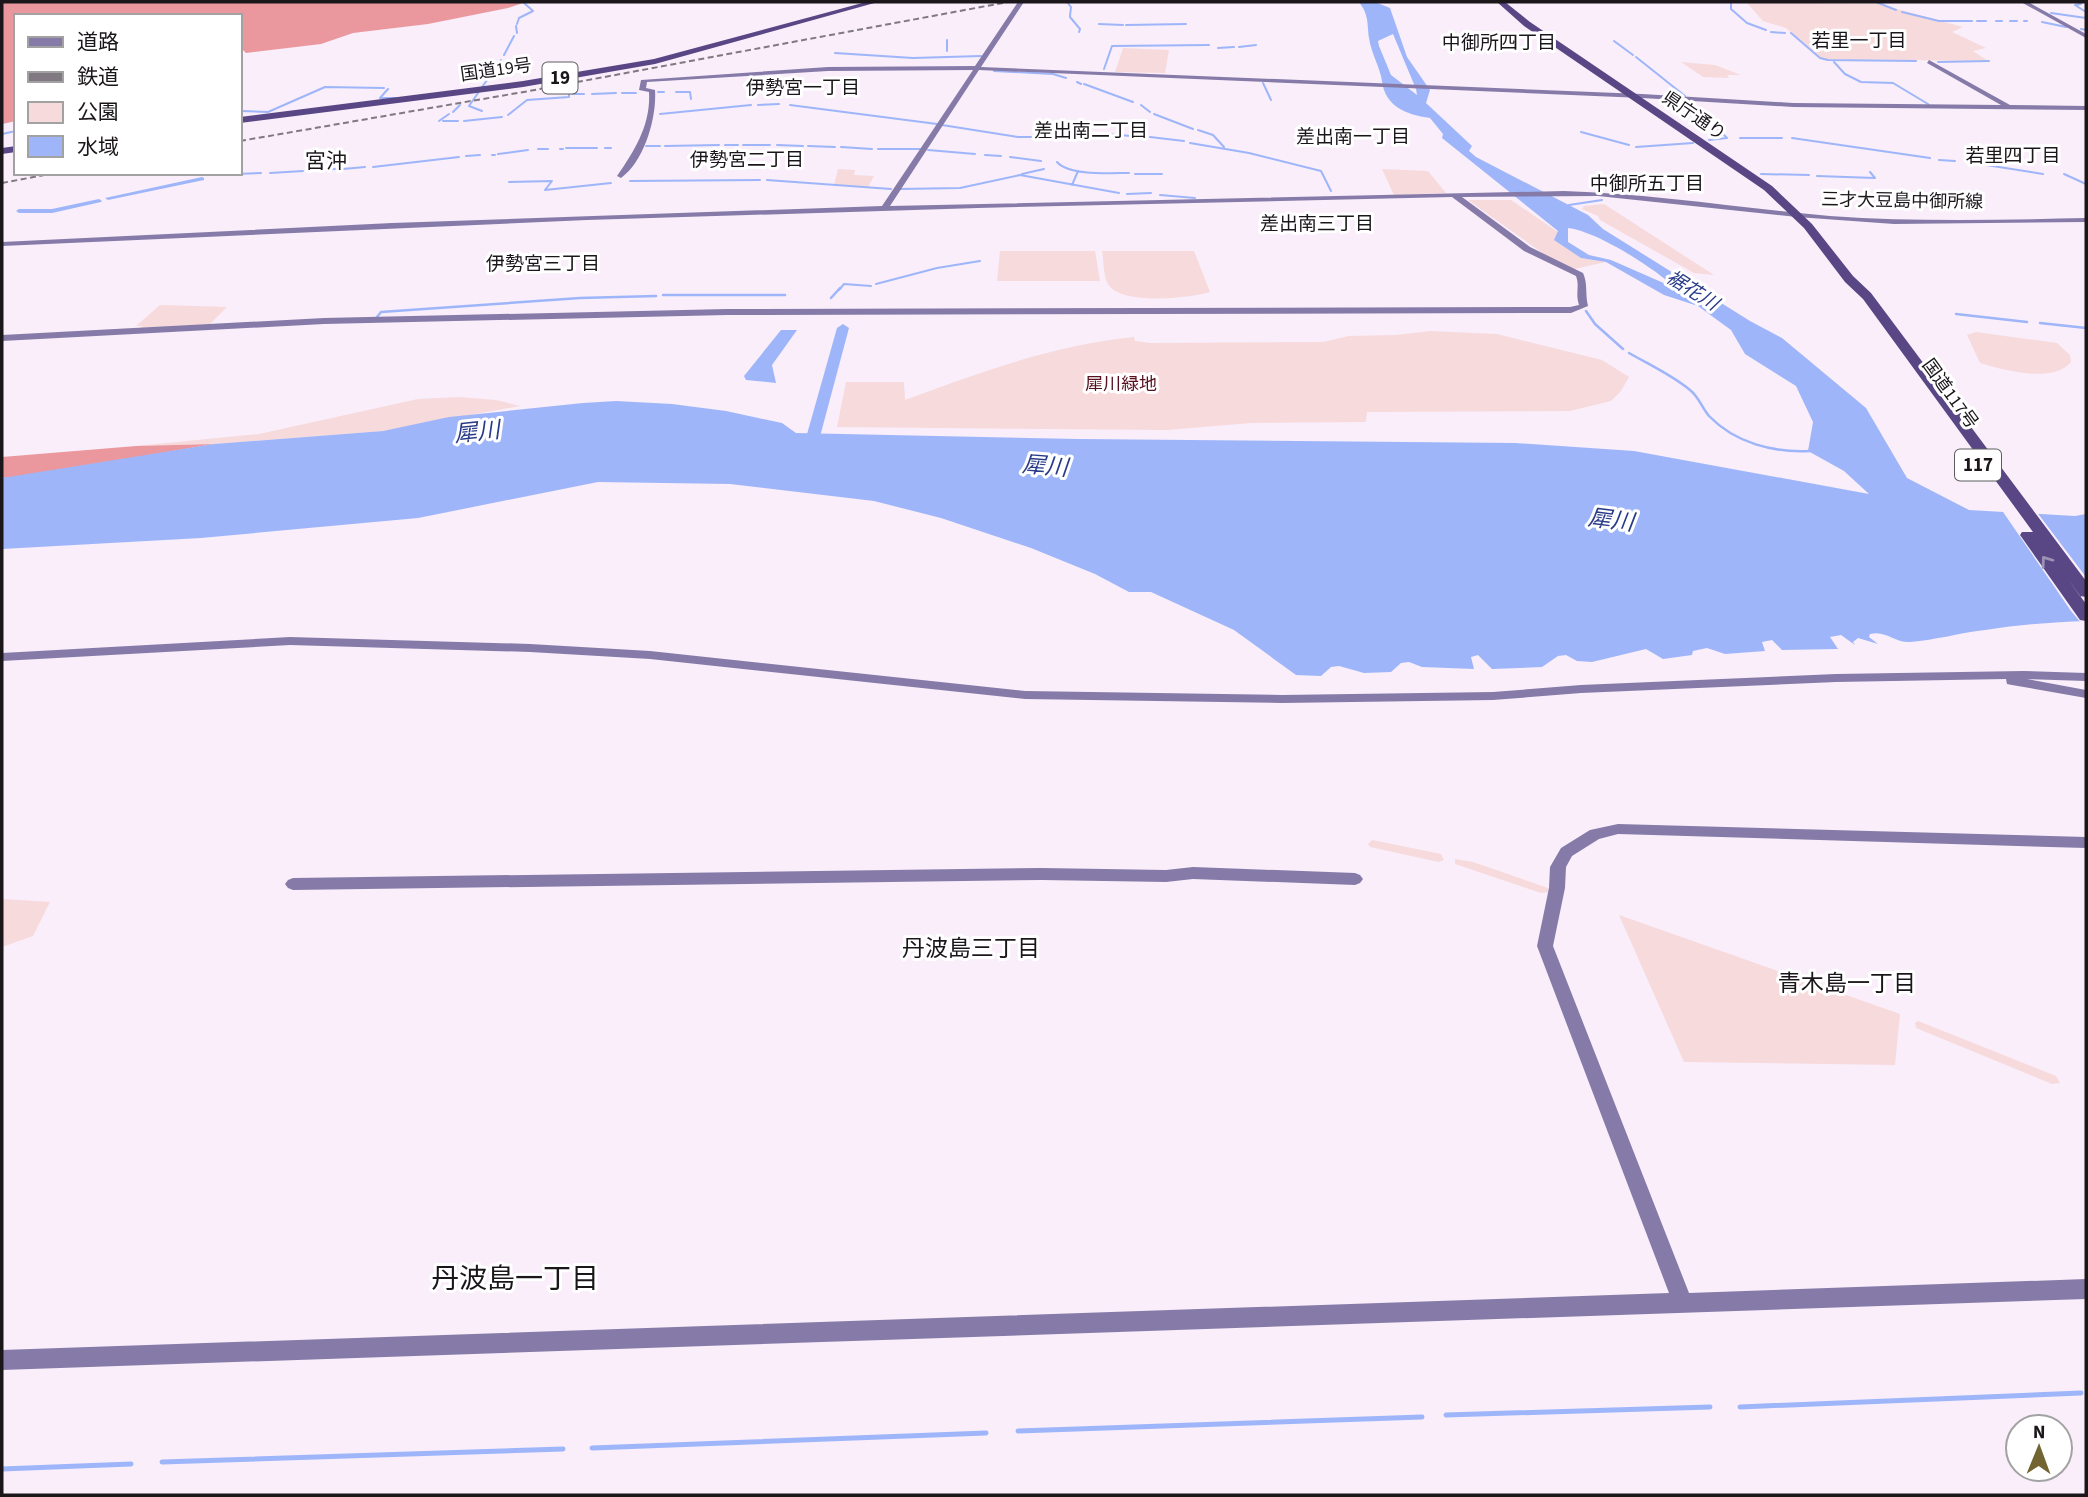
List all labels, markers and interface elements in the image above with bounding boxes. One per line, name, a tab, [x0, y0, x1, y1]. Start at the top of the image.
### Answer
legend	[14, 14, 242, 175]
text: 道路	[77, 27, 119, 57]
district label: 若里一丁目	[1811, 28, 1907, 55]
district label: 中御所四丁目	[1442, 30, 1556, 57]
street label: 国道19号	[459, 53, 533, 87]
text: 鉄道	[77, 62, 119, 92]
road number: 19	[542, 62, 578, 94]
district label: 伊勢宮一丁目	[746, 75, 860, 102]
street label: 県庁通り	[1657, 86, 1731, 146]
text: 公園	[77, 97, 119, 127]
district label: 差出南二丁目	[1034, 118, 1148, 145]
district label: 差出南一丁目	[1296, 124, 1410, 151]
text: 水域	[77, 132, 119, 162]
district label: 若里四丁目	[1965, 143, 2061, 170]
district label: 宮沖	[305, 146, 347, 176]
district label: 伊勢宮二丁目	[690, 147, 804, 174]
district label: 中御所五丁目	[1590, 171, 1704, 198]
street label: 三才大豆島中御所線	[1821, 187, 1983, 215]
district label: 差出南三丁目	[1260, 211, 1374, 238]
district label: 伊勢宮三丁目	[486, 251, 600, 278]
water label: 裾花川	[1661, 264, 1725, 319]
street label: 国道117号	[1916, 354, 1984, 434]
park label: 犀川緑地	[1085, 372, 1157, 397]
water label: 犀川	[452, 413, 505, 451]
water label: 犀川	[1021, 448, 1072, 485]
road number: 117	[1955, 450, 2001, 480]
water label: 犀川	[1586, 501, 1639, 540]
one-way arrow	[2042, 556, 2055, 569]
district label: 丹波島三丁目	[902, 932, 1040, 965]
district label: 青木島一丁目	[1778, 967, 1916, 1000]
district label: 丹波島一丁目	[431, 1259, 599, 1299]
north arrow	[2004, 1413, 2074, 1483]
text: N	[2033, 1419, 2046, 1446]

